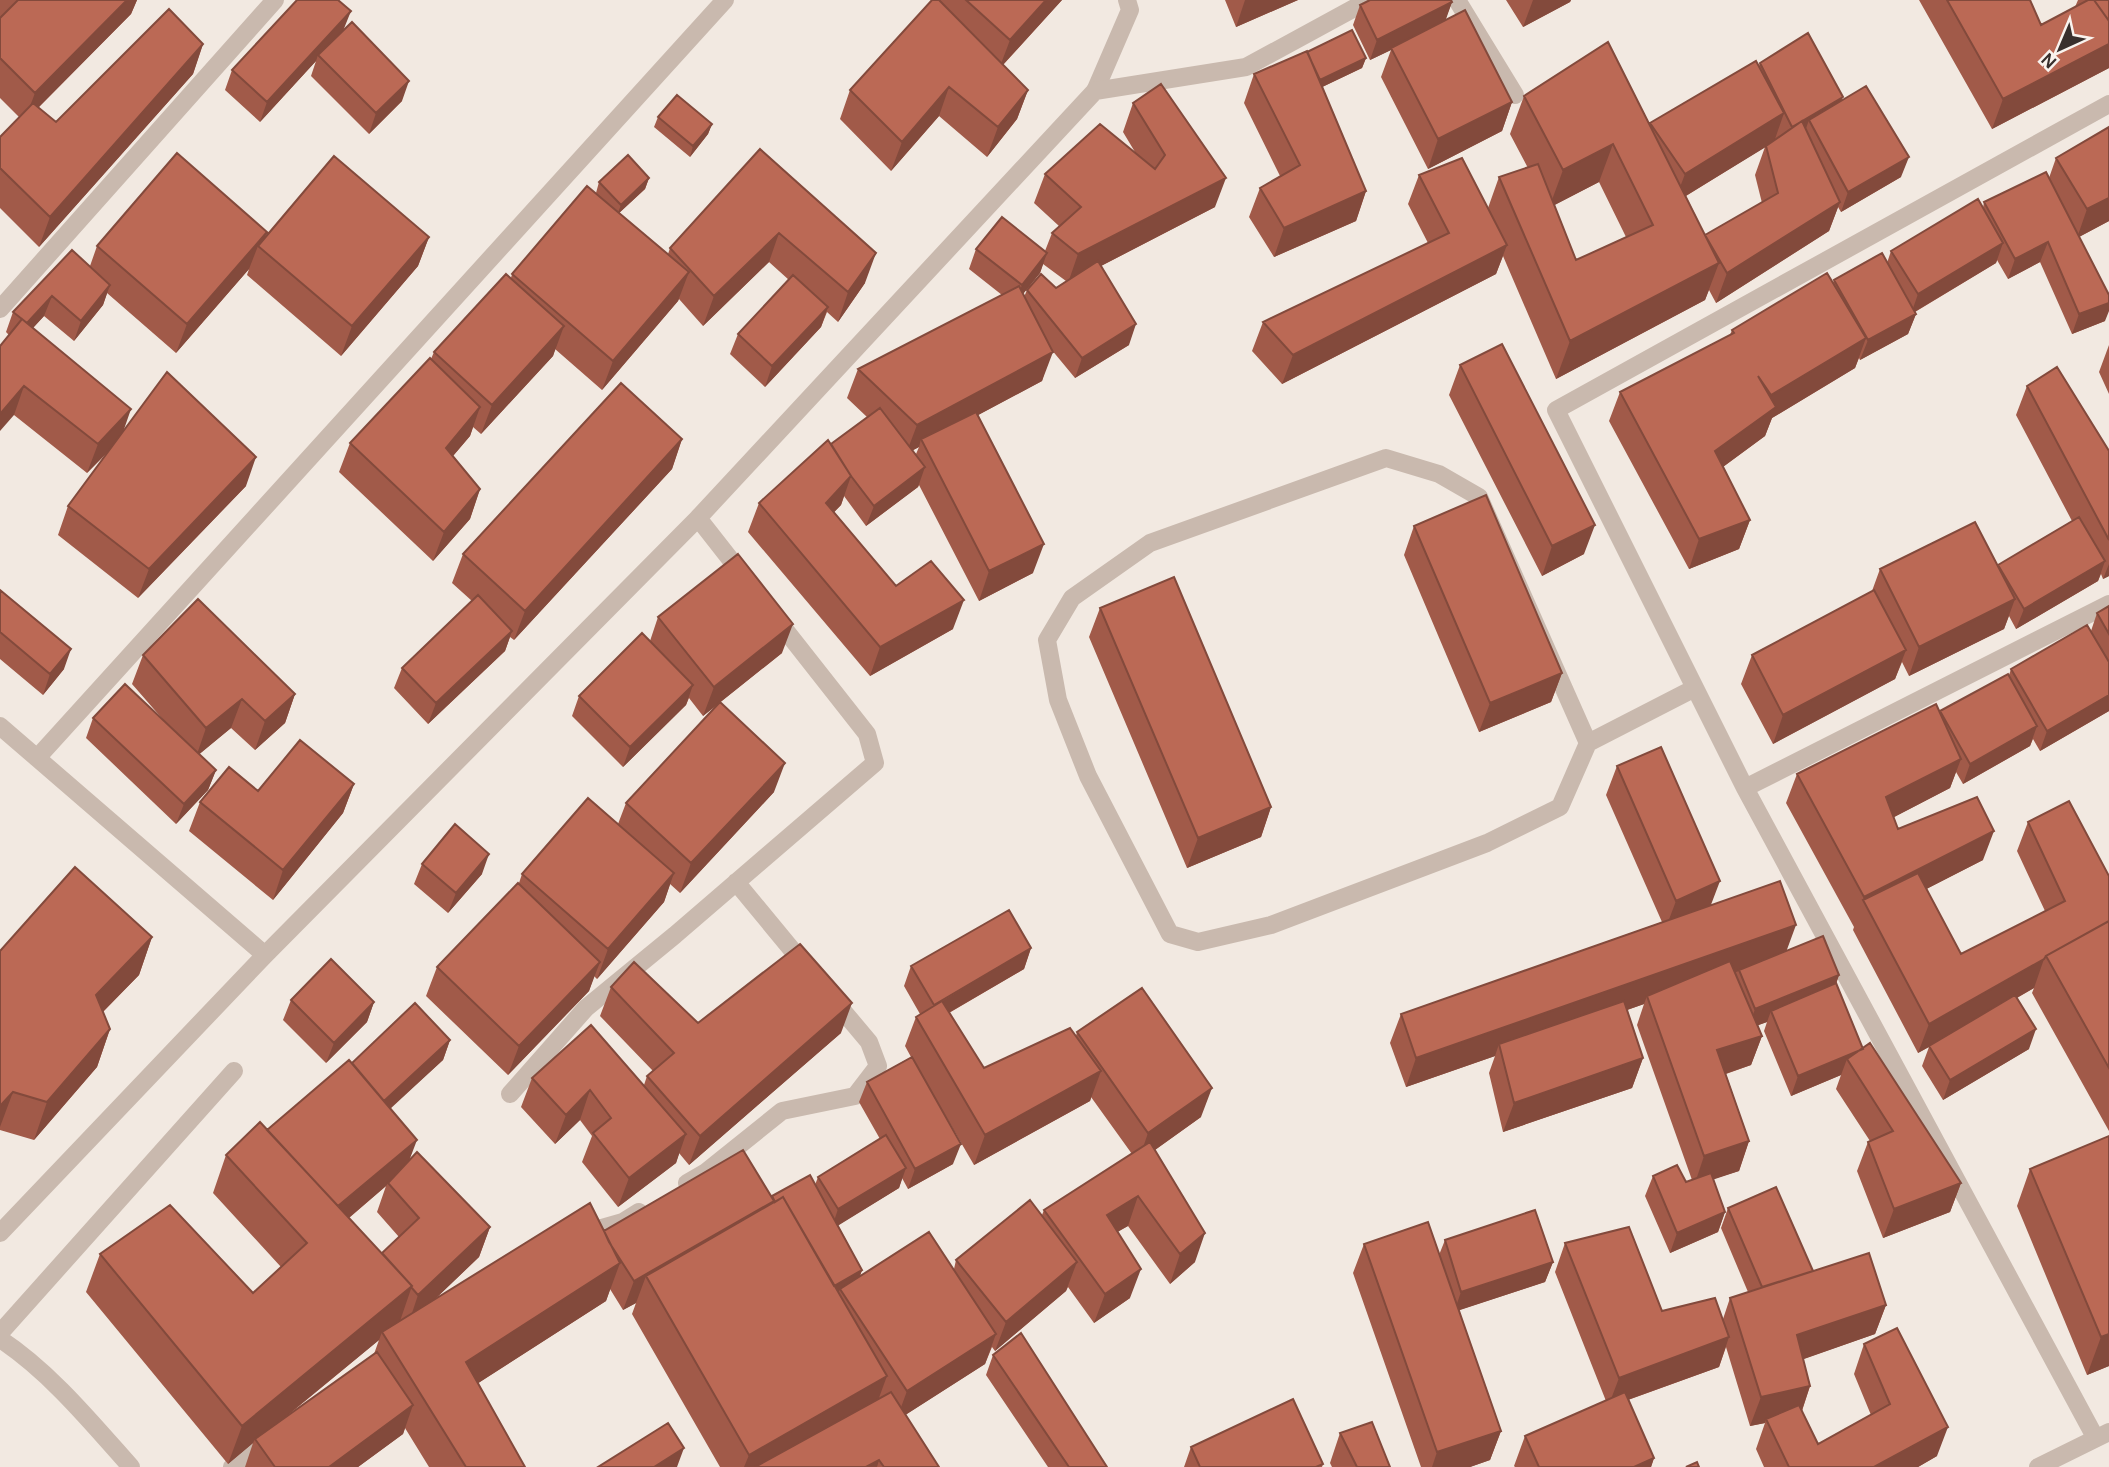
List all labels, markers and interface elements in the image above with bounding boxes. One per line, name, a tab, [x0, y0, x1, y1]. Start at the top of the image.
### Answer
north arrow	[2025, 14, 2095, 84]
text: N	[2036, 48, 2061, 73]

